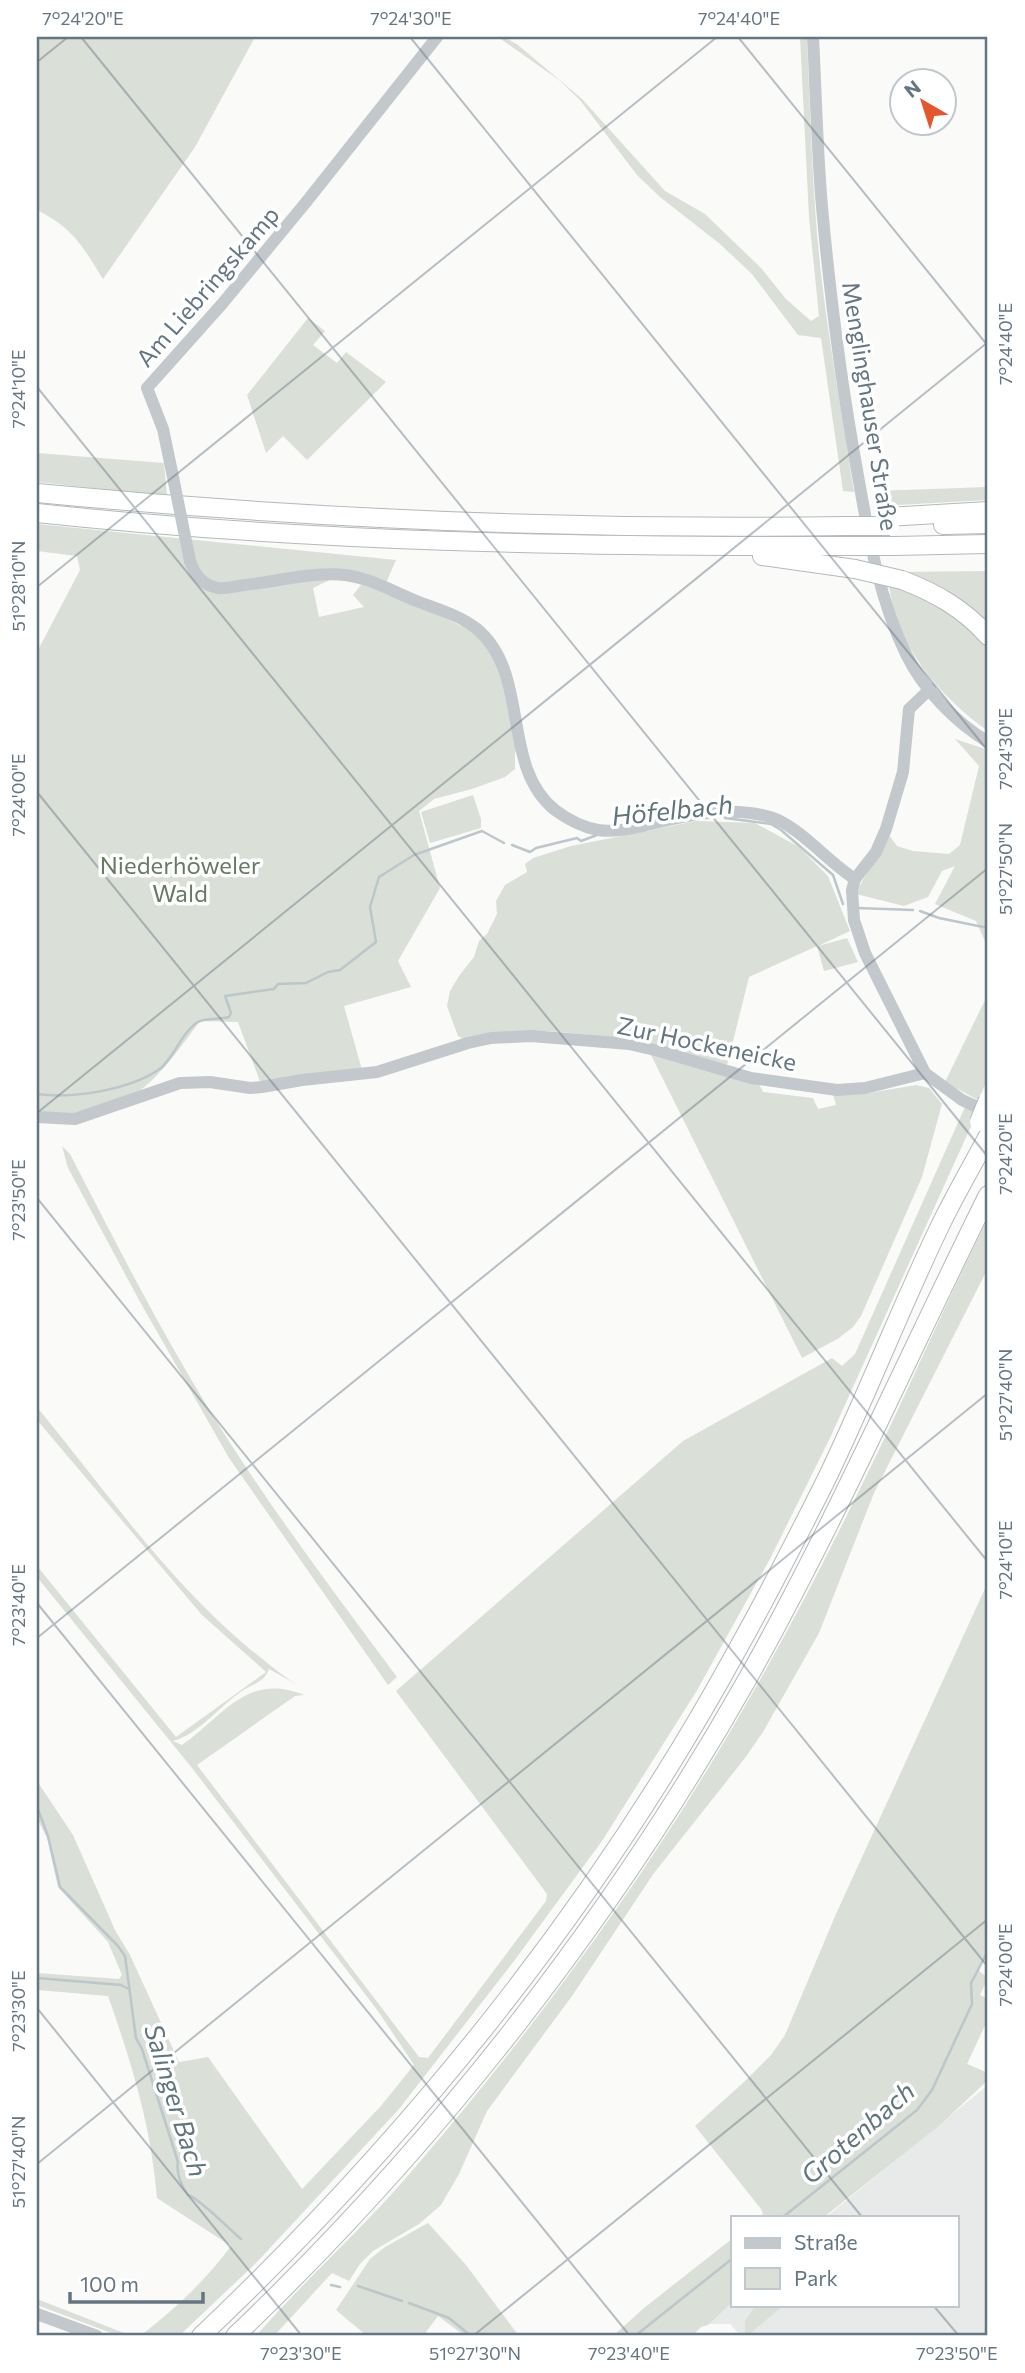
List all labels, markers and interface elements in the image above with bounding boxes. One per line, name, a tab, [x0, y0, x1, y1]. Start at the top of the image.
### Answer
text: 7°24'20"E	[42, 7, 124, 29]
text: 7°24'30"E	[370, 7, 452, 29]
text: 7°24'40"E	[698, 7, 780, 29]
north arrow	[888, 66, 958, 136]
text: N	[899, 75, 925, 102]
street label: Am Liebringskamp	[129, 200, 285, 372]
street label: Menglinghauser Straße	[837, 279, 905, 533]
text: 7°24'40"E	[994, 303, 1016, 385]
text: 7°24'10"E	[7, 349, 29, 429]
text: 51°28'10"N	[7, 541, 29, 631]
text: 7°24'30"E	[994, 708, 1016, 790]
text: 7°24'00"E	[7, 753, 29, 837]
water label: Höfelbach	[610, 787, 734, 831]
text: 51°27'50"N	[994, 823, 1016, 915]
park label: Niederhöweler Wald	[100, 850, 261, 907]
street label: Zur Hockeneicke	[615, 1010, 799, 1076]
text: 7°24'20"E	[994, 1113, 1016, 1195]
text: 7°23'50"E	[7, 1159, 29, 1241]
text: 51°27'40"N	[994, 1349, 1016, 1441]
text: 7°24'10"E	[994, 1520, 1016, 1600]
text: 7°23'40"E	[7, 1564, 29, 1646]
text: 7°24'00"E	[994, 1923, 1016, 2007]
text: 7°23'30"E	[7, 1970, 29, 2052]
water label: Salinger Bach	[139, 2020, 215, 2180]
water label: Grotenbach	[794, 2074, 920, 2190]
text: 51°27'40"N	[7, 2116, 29, 2208]
legend	[731, 2216, 958, 2306]
text: Straße	[794, 2229, 858, 2254]
scale bar	[70, 2261, 203, 2305]
text: Park	[794, 2265, 838, 2290]
text: 100 m	[80, 2271, 139, 2296]
text: 7°23'30"E	[260, 2342, 342, 2364]
text: 51°27'30"N	[429, 2342, 521, 2364]
text: 7°23'40"E	[588, 2342, 670, 2364]
text: 7°23'50"E	[916, 2342, 998, 2364]

